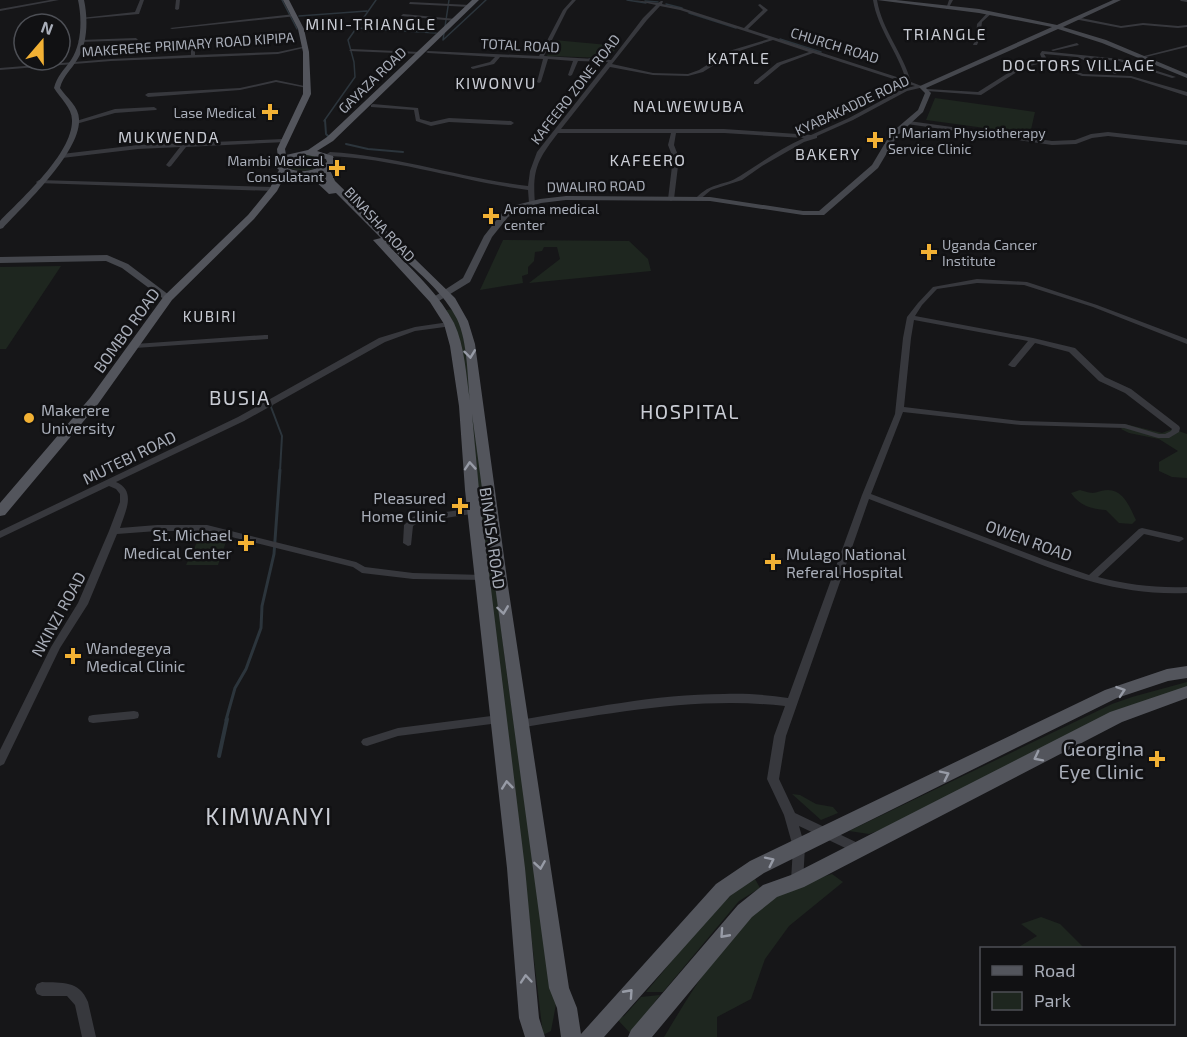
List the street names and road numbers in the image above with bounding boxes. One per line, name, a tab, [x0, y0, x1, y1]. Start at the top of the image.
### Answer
street label: CHURCH ROAD	[789, 23, 881, 67]
street label: MAKERERE PRIMARY ROAD KIPIPA	[81, 28, 295, 60]
street label: KAFEERO ZONE ROAD	[527, 30, 623, 148]
street label: TOTAL ROAD	[480, 34, 560, 56]
street label: GAYAZA ROAD	[334, 43, 410, 117]
street label: KYABAKADDE ROAD	[792, 71, 912, 139]
street label: DWALIRO ROAD	[546, 177, 646, 195]
street label: BINASHA ROAD	[341, 183, 419, 265]
street label: BOMBO ROAD	[89, 284, 163, 376]
street label: MUTEBI ROAD	[79, 426, 179, 488]
street label: BINAISA ROAD	[476, 486, 510, 590]
street label: OWEN ROAD	[983, 516, 1075, 564]
street label: NKINZI ROAD	[27, 568, 89, 660]

